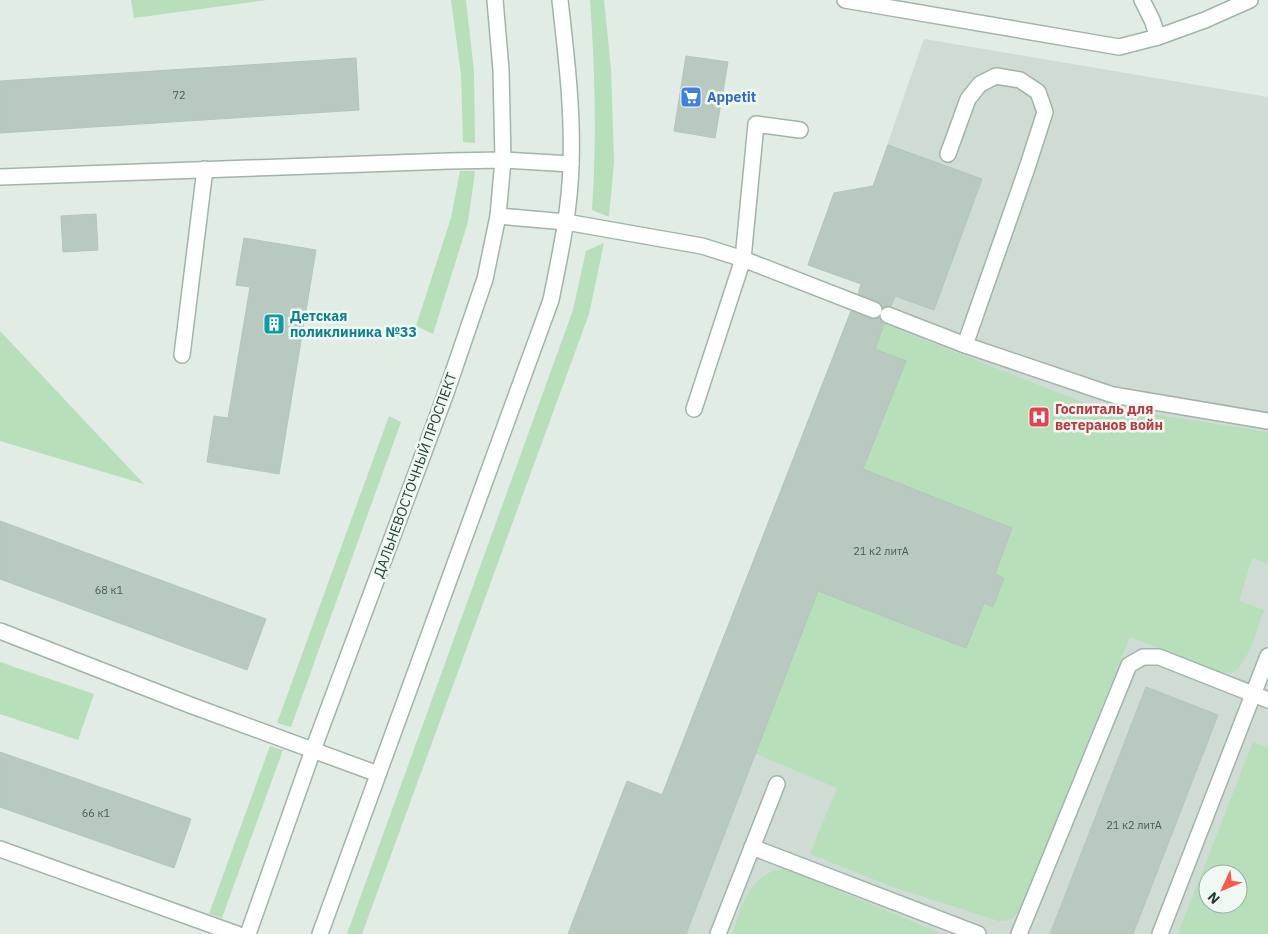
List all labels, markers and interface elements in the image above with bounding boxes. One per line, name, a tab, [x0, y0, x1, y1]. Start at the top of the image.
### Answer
supermarket icon: Appetit	[679, 85, 703, 109]
house number: 72	[172, 88, 186, 102]
place label: Appetit	[707, 88, 756, 106]
place label: Детская поликлиника №33	[290, 307, 417, 341]
building icon: Детская поликлиника №33	[262, 312, 286, 336]
street label: ДАЛЬНЕВОСТОЧНЫЙ ПРОСПЕКТ	[368, 369, 461, 580]
place label: Госпиталь для ветеранов войн	[1055, 400, 1163, 434]
hospital icon: Госпиталь для ветеранов войн	[1027, 405, 1051, 429]
house number: 21 к2 литА	[853, 544, 909, 558]
house number: 68 к1	[95, 583, 124, 597]
house number: 66 к1	[82, 806, 111, 820]
house number: 21 к2 литА	[1106, 818, 1162, 832]
north arrow	[1198, 864, 1248, 914]
text: N	[1204, 888, 1224, 908]

